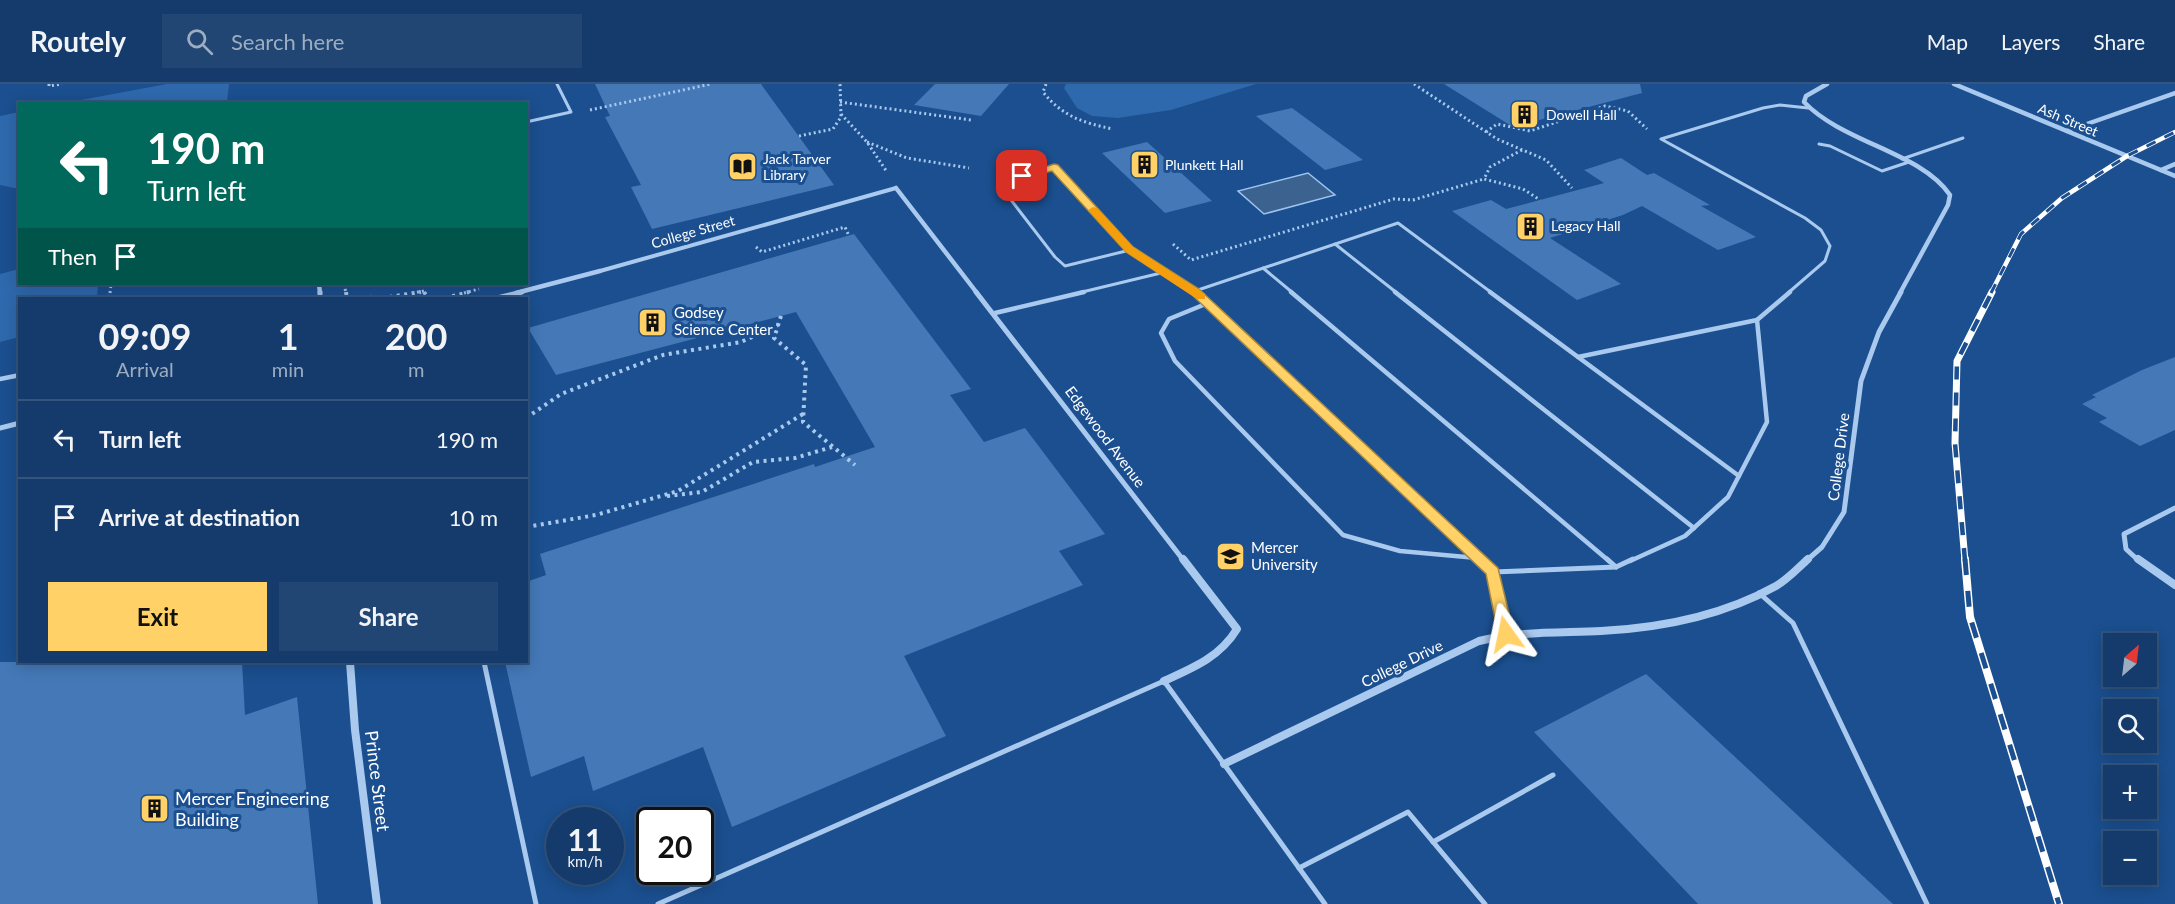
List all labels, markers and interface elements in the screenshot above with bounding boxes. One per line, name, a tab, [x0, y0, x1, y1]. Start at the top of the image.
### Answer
search box	[162, 14, 582, 68]
text: Routely	[30, 24, 126, 58]
icon: search	[183, 25, 216, 58]
text: Search here	[231, 28, 344, 55]
text: Map	[1927, 29, 1968, 54]
text: Layers	[2001, 29, 2060, 54]
text: Share	[2093, 29, 2145, 54]
building icon: Dowell Hall	[1509, 99, 1541, 131]
street label: Ash Street	[2036, 99, 2101, 140]
place label: Dowell Hall	[1546, 106, 1617, 123]
text: 190 m	[147, 123, 265, 173]
icon: left	[48, 126, 126, 204]
building icon: Plunkett Hall	[1128, 149, 1160, 181]
place label: Jack Tarver Library	[763, 150, 831, 183]
pin	[996, 150, 1047, 201]
library icon: Jack Tarver Library	[726, 151, 758, 183]
place label: Plunkett Hall	[1165, 156, 1244, 173]
icon: arrive	[1005, 159, 1038, 192]
text: Turn left	[147, 174, 246, 207]
building icon: Legacy Hall	[1514, 210, 1546, 242]
street label: College Street	[649, 211, 737, 252]
place label: Legacy Hall	[1551, 217, 1621, 234]
icon: arrive	[109, 240, 142, 273]
text: Then	[48, 243, 97, 270]
place label: Godsey Science Center	[674, 303, 773, 338]
building icon: Godsey Science Center	[637, 306, 669, 338]
text: 09:09	[99, 314, 191, 358]
text: 1	[278, 314, 299, 358]
text: 200	[385, 314, 447, 358]
text: Arrival	[116, 357, 174, 381]
text: min	[272, 357, 304, 381]
text: m	[408, 357, 424, 381]
street label: Edgewood Avenue	[1062, 382, 1150, 491]
street label: College Drive	[1824, 412, 1852, 502]
icon: left	[48, 423, 81, 456]
text: Turn left	[99, 426, 181, 453]
text: 190 m	[436, 426, 498, 453]
icon: arrive	[48, 501, 81, 534]
text: Arrive at destination	[99, 504, 300, 531]
text: 10 m	[449, 504, 498, 531]
place label: Mercer University	[1251, 538, 1318, 573]
school or university icon: Mercer University	[1214, 541, 1246, 573]
button: Exit	[48, 582, 267, 651]
button: Share	[279, 582, 498, 651]
position arrow	[1474, 602, 1538, 666]
north arrow	[2103, 633, 2157, 687]
map controls	[2103, 633, 2157, 885]
street label: College Drive	[1358, 636, 1445, 691]
button: search	[2103, 699, 2157, 753]
street label: Prince Street	[361, 729, 395, 833]
button: +	[2103, 765, 2157, 819]
place label: Mercer Engineering Building	[175, 787, 329, 830]
building icon: Mercer Engineering Building	[138, 793, 170, 825]
speed limit sign: 20	[636, 807, 714, 885]
text: 11	[568, 821, 602, 857]
button: −	[2103, 831, 2157, 885]
text: km/h	[567, 852, 603, 870]

